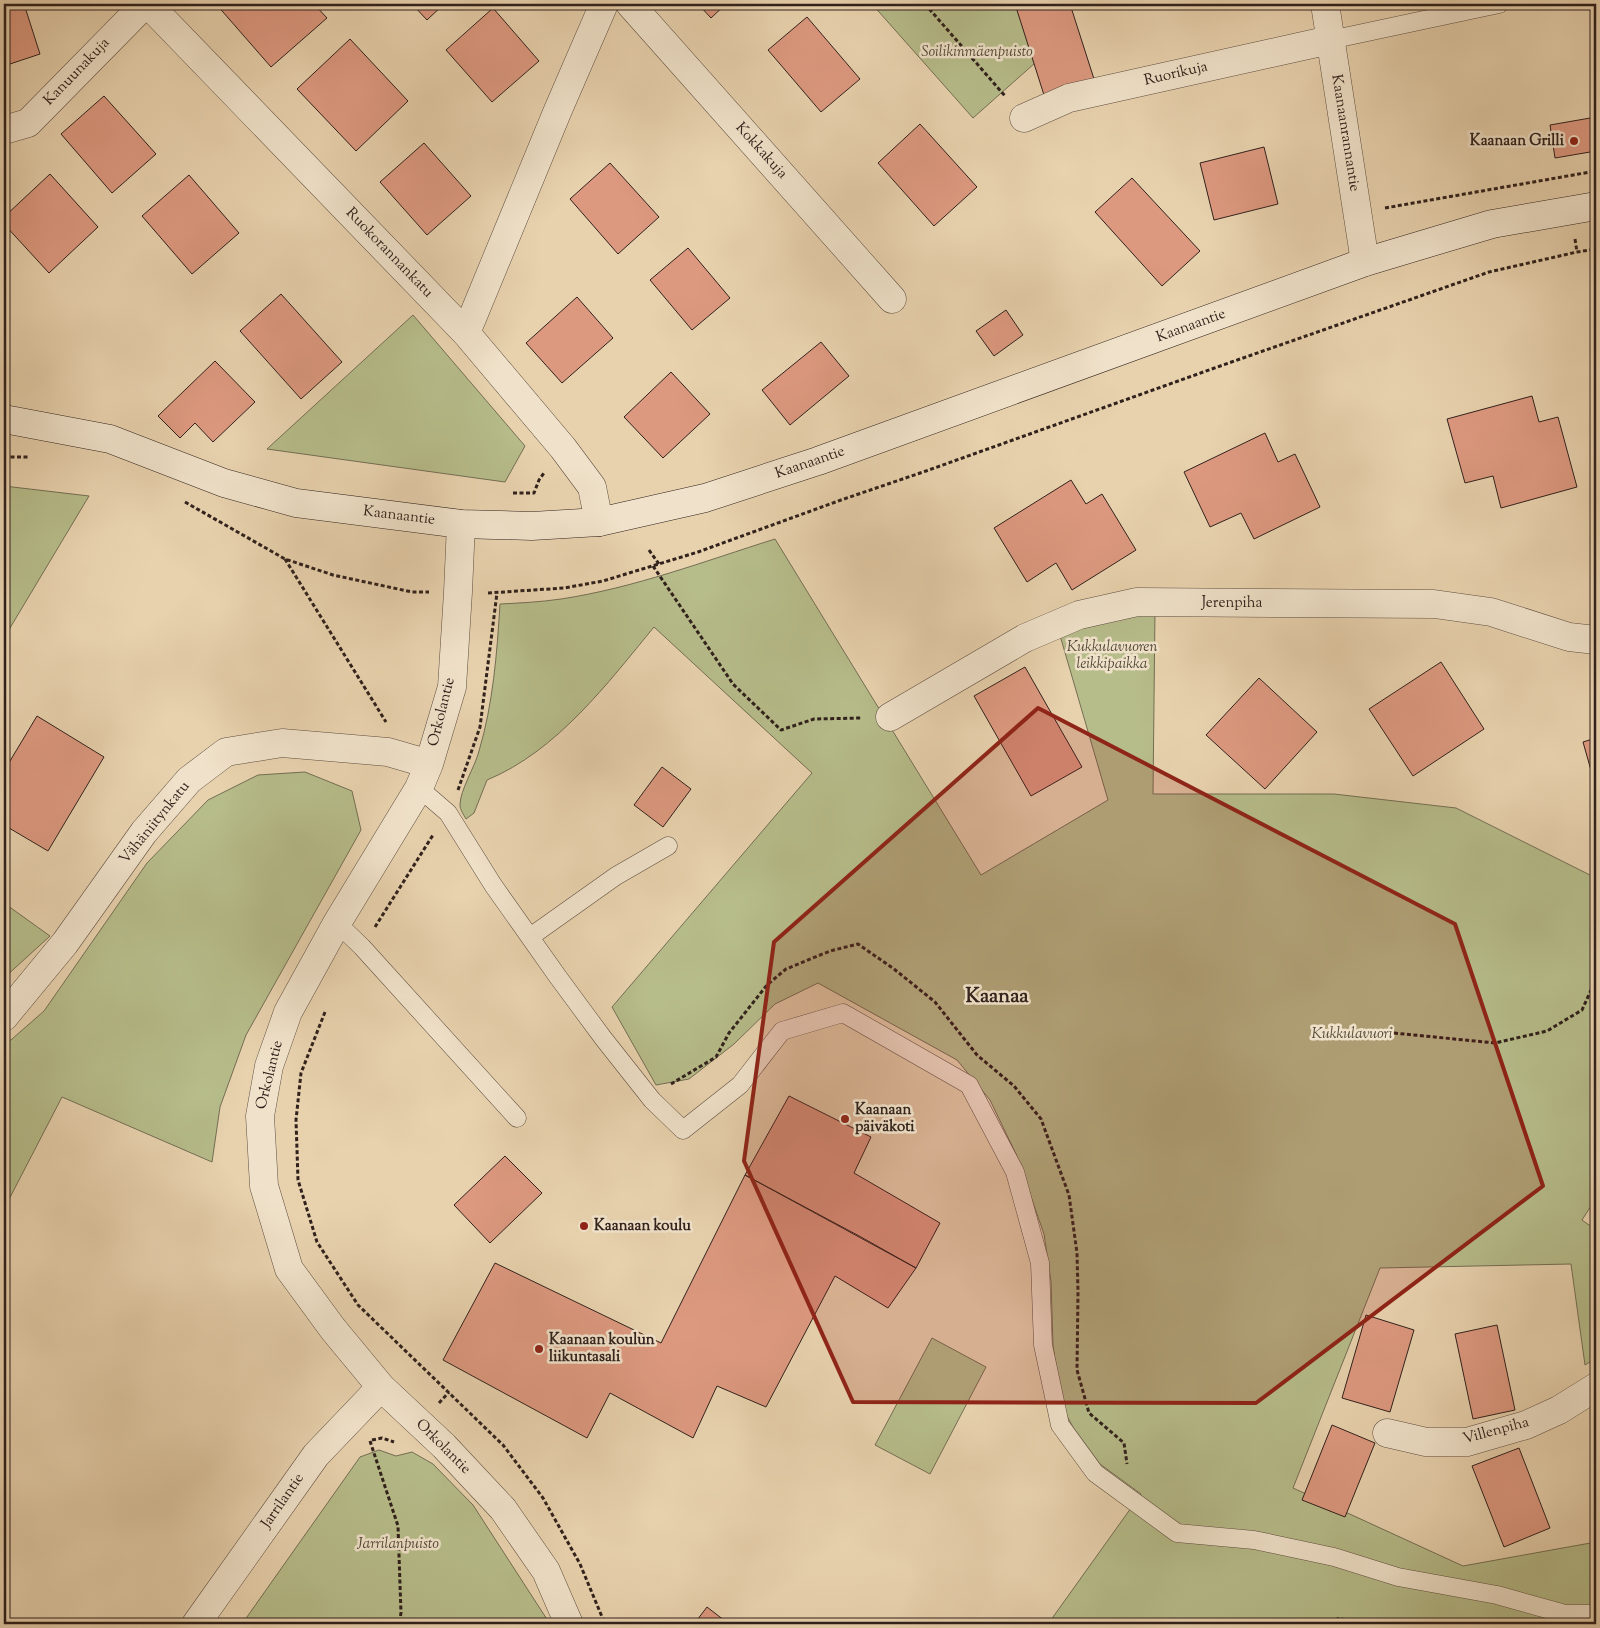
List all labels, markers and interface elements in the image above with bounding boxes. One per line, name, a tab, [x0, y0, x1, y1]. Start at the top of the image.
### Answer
street label: Kanuunakuja	[39, 33, 115, 111]
park label: Soilikinmäenpuisto	[921, 42, 1033, 63]
street label: Ruorikuja	[1142, 56, 1210, 92]
street label: Kaanaanrannantie	[1325, 73, 1365, 193]
street label: Kokkakuja	[730, 118, 792, 184]
place label: Kaanaan Grilli	[1470, 131, 1565, 152]
marker: Kaanaan Grilli	[1568, 135, 1580, 147]
street label: Ruokorannankatu	[340, 203, 438, 303]
street label: Kaanaantie	[1153, 304, 1229, 348]
street label: Kaanaantie	[772, 441, 848, 485]
street label: Kaanaantie	[362, 501, 436, 531]
street label: Jerenpiha	[1201, 593, 1263, 614]
park label: Kukkulavuoren leikkipaikka	[1067, 637, 1157, 675]
street label: Orkolantie	[423, 675, 461, 749]
street label: Vähäniitynkatu	[115, 777, 195, 869]
district label: Kaanaa	[965, 983, 1029, 1012]
park label: Kukkulavuori	[1311, 1024, 1393, 1045]
street label: Orkolantie	[251, 1038, 289, 1112]
place label: Kaanaan päiväkoti	[855, 1100, 915, 1138]
marker: Kaanaan päiväkoti	[839, 1113, 851, 1125]
place label: Kaanaan koulu	[594, 1216, 691, 1237]
marker: Kaanaan koulu	[578, 1220, 590, 1232]
place label: Kaanaan koulun liikuntasali	[549, 1330, 655, 1368]
marker: Kaanaan koulun liikuntasali	[533, 1343, 545, 1355]
street label: Villenpiha	[1461, 1412, 1531, 1450]
street label: Orkolantie	[411, 1415, 475, 1479]
street label: Jarrilantie	[256, 1469, 310, 1534]
park label: Jarrilanpuisto	[356, 1534, 439, 1555]

